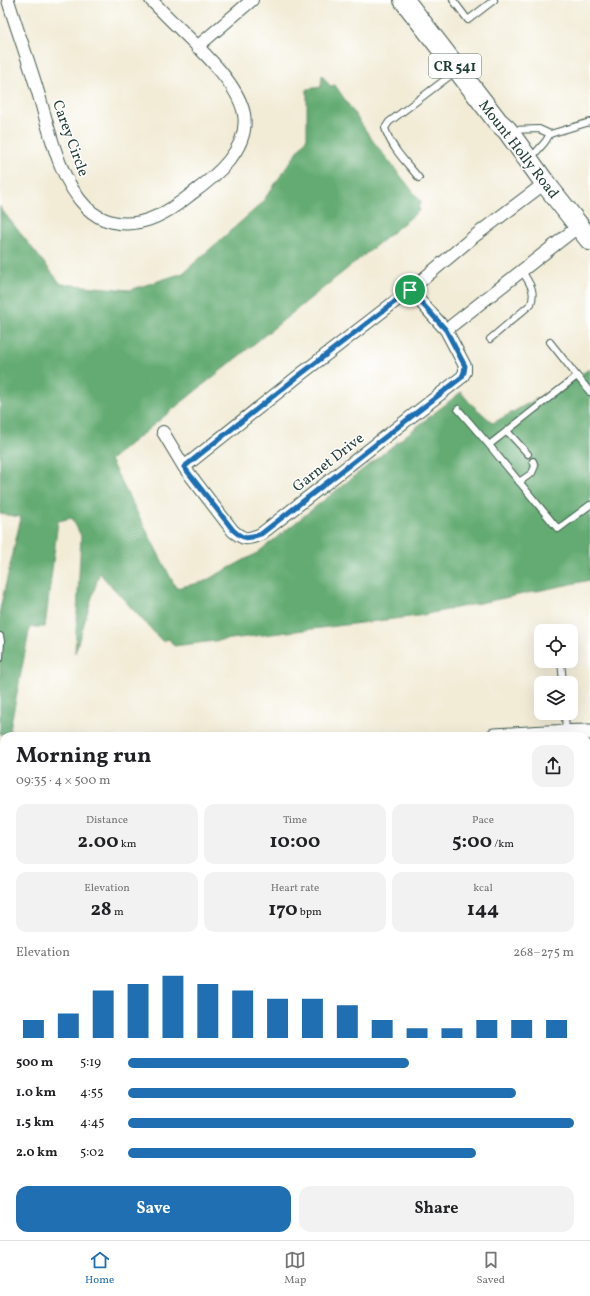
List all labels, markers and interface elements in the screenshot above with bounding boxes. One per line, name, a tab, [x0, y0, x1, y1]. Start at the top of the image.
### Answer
road number: CR 541	[429, 54, 481, 78]
street label: Mount Holly Road	[473, 96, 563, 204]
street label: Carey Circle	[46, 97, 93, 180]
pin	[393, 273, 427, 307]
icon: arrive	[399, 279, 421, 301]
street label: Garnet Drive	[289, 429, 369, 498]
map controls	[534, 624, 578, 720]
button: locate	[534, 624, 578, 668]
button: layers	[534, 676, 578, 720]
text: Morning run	[16, 741, 151, 772]
button: share	[532, 745, 574, 787]
text: 09:35 · 4 × 500 m	[16, 772, 111, 790]
text: Distance	[86, 813, 128, 828]
text: Time	[283, 813, 307, 828]
text: Pace	[472, 813, 494, 828]
text: 2.00	[78, 828, 118, 856]
text: 10:00	[270, 828, 320, 856]
text: 5:00	[452, 828, 492, 856]
text: km	[118, 837, 136, 852]
text: /km	[492, 837, 514, 852]
text: Elevation	[84, 881, 130, 896]
text: Heart rate	[271, 881, 319, 896]
text: kcal	[473, 881, 493, 896]
text: 28	[90, 896, 112, 924]
text: 170	[268, 896, 297, 924]
text: 144	[467, 896, 499, 924]
text: m	[112, 905, 124, 920]
text: bpm	[297, 905, 322, 920]
text: Elevation	[16, 944, 70, 962]
text: 268–275 m	[513, 944, 574, 962]
text: 500 m	[16, 1054, 53, 1072]
text: 5:19	[80, 1054, 101, 1072]
text: 1.0 km	[16, 1084, 56, 1102]
text: 4:55	[80, 1084, 103, 1102]
text: 1.5 km	[16, 1114, 54, 1132]
text: 4:45	[80, 1114, 104, 1132]
text: 2.0 km	[16, 1144, 58, 1162]
text: 5:02	[80, 1144, 104, 1162]
button: Save	[16, 1186, 291, 1232]
button: Share	[299, 1186, 574, 1232]
tab: Home	[85, 1249, 114, 1288]
tab: Map	[284, 1249, 306, 1288]
tab: Saved	[477, 1249, 505, 1288]

